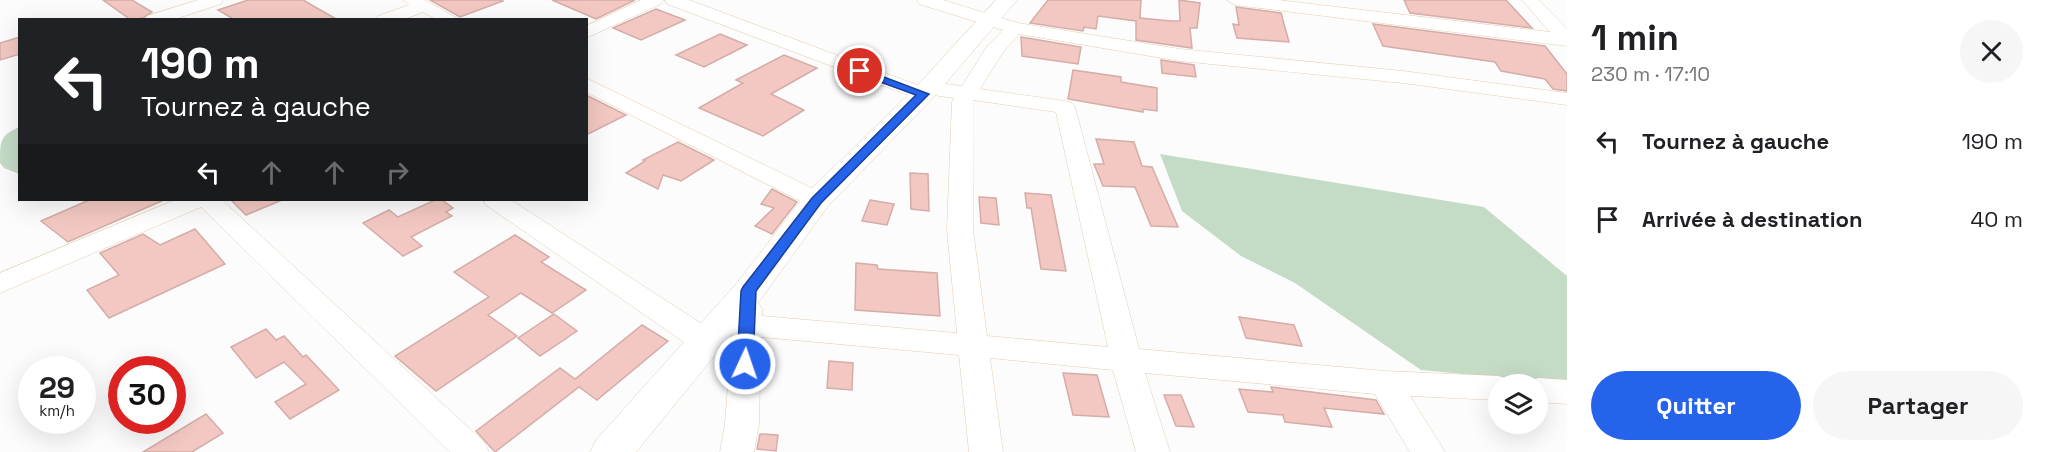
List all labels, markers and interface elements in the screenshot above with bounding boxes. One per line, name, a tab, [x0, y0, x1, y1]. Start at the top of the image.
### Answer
text: 1 min	[1591, 15, 1679, 61]
button: close	[1960, 20, 2023, 83]
text: 190 m	[141, 37, 260, 90]
icon: left	[42, 42, 120, 120]
pin	[834, 45, 885, 96]
icon: arrive	[843, 54, 876, 87]
text: 230 m · 17:10	[1591, 61, 1710, 87]
text: Tournez à gauche	[141, 89, 371, 124]
icon: left	[1591, 125, 1624, 158]
text: Tournez à gauche	[1642, 127, 1829, 155]
text: 190 m	[1962, 127, 2023, 155]
icon: left	[192, 156, 225, 189]
icon: ahead	[255, 156, 288, 189]
icon: ahead	[318, 156, 351, 189]
icon: right	[381, 156, 414, 189]
icon: arrive	[1591, 203, 1624, 236]
text: Arrivée à destination	[1642, 205, 1863, 233]
text: 40 m	[1971, 205, 2023, 233]
position arrow	[713, 332, 777, 396]
speed limit sign: 30	[108, 356, 186, 434]
text: 29	[39, 368, 75, 407]
button: Quitter	[1591, 371, 1801, 440]
button: Partager	[1813, 371, 2023, 440]
map controls	[1488, 374, 1548, 434]
button: layers	[1488, 374, 1548, 434]
text: km/h	[39, 401, 75, 420]

